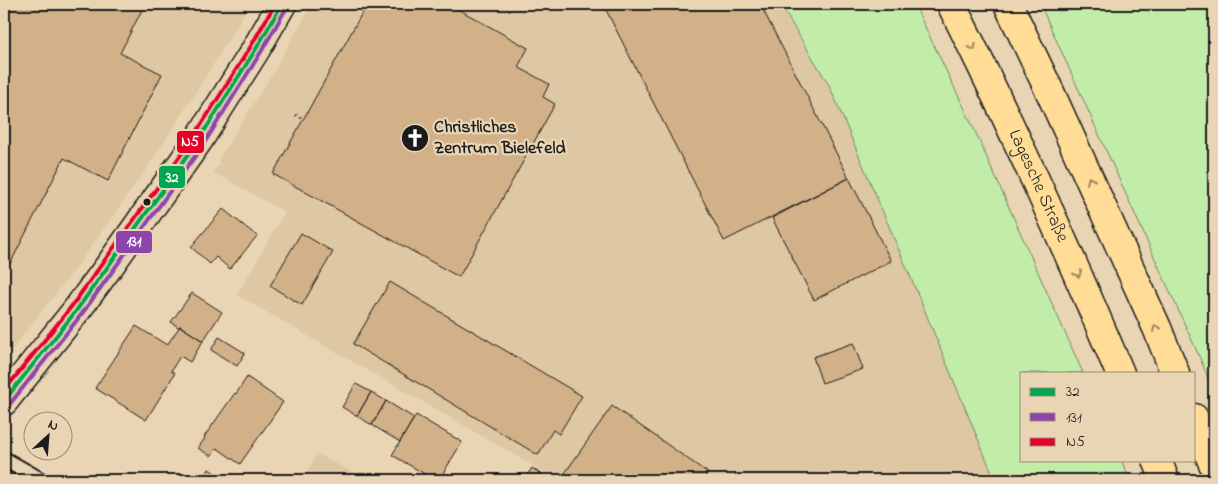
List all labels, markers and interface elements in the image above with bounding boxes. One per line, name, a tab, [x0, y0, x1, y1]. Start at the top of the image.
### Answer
one-way arrow	[967, 42, 977, 51]
place label: Christliches Zentrum Bielefeld	[434, 115, 566, 162]
church icon: Christliches Zentrum Bielefeld	[400, 123, 430, 153]
street label: Lagesche Straße	[1001, 126, 1075, 248]
line badge: N5	[176, 130, 205, 154]
text: N5	[181, 132, 199, 153]
line badge: 32	[158, 165, 186, 189]
text: 32	[165, 168, 178, 189]
one-way arrow	[1085, 176, 1096, 185]
unlabelled marker	[142, 197, 152, 207]
line badge: 131	[115, 230, 153, 254]
text: 131	[127, 232, 142, 253]
one-way arrow	[1071, 269, 1082, 278]
one-way arrow	[1152, 324, 1163, 333]
legend	[1020, 372, 1196, 462]
text: 32	[1066, 381, 1080, 403]
text: 131	[1066, 407, 1082, 429]
north arrow	[22, 412, 72, 462]
text: N	[44, 414, 62, 437]
text: N5	[1066, 431, 1085, 453]

